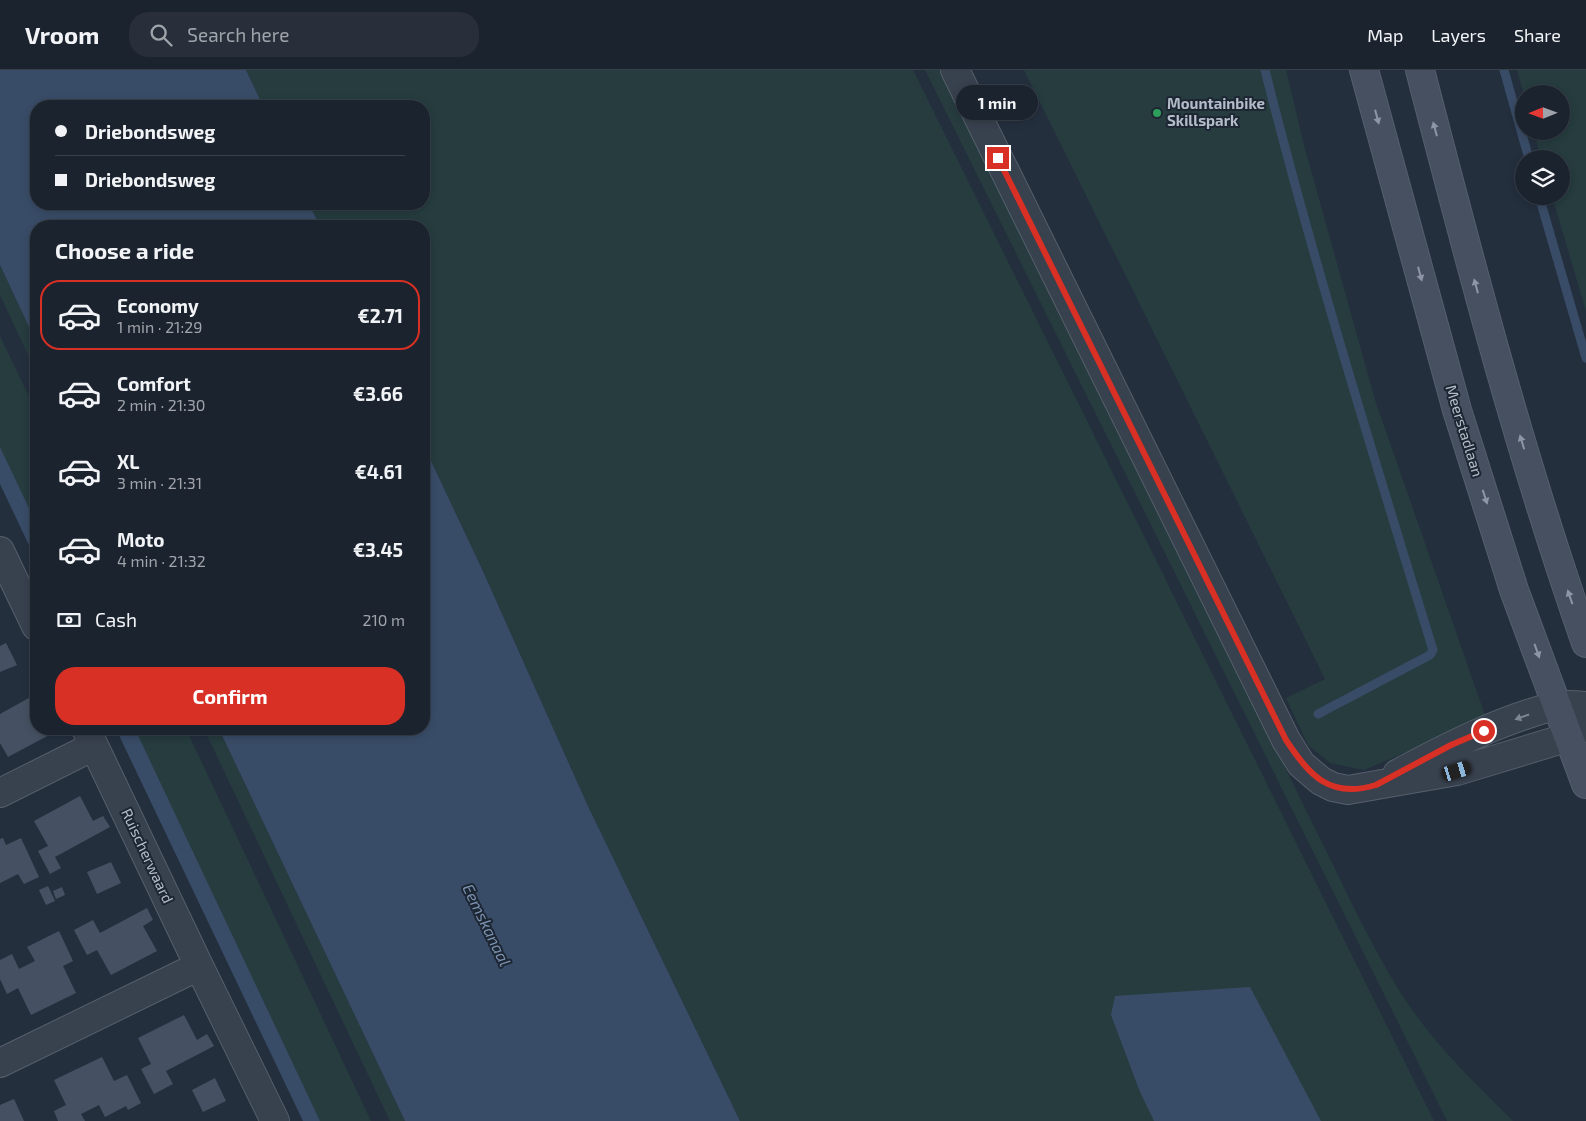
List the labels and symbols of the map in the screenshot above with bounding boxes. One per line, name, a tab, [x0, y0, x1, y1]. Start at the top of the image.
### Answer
north arrow	[1515, 85, 1570, 140]
callout: 1 min	[957, 86, 1039, 121]
place label: Mountainbike Skillspark	[1167, 94, 1265, 129]
marker: Mountainbike Skillspark	[1151, 107, 1163, 119]
one-way arrow	[1373, 110, 1381, 125]
one-way arrow	[1431, 121, 1439, 136]
route end	[987, 147, 1009, 169]
one-way arrow	[1416, 266, 1424, 281]
one-way arrow	[1472, 278, 1480, 293]
street label: Meerstadlaan	[1442, 383, 1487, 479]
one-way arrow	[1517, 434, 1525, 449]
one-way arrow	[1481, 490, 1489, 505]
one-way arrow	[1566, 589, 1574, 604]
one-way arrow	[1533, 644, 1541, 659]
one-way arrow	[1514, 714, 1529, 722]
route start	[1473, 720, 1495, 742]
car	[1440, 759, 1473, 783]
street label: Ruischerwaard	[118, 805, 178, 906]
water label: Eemskanaal	[459, 881, 516, 969]

